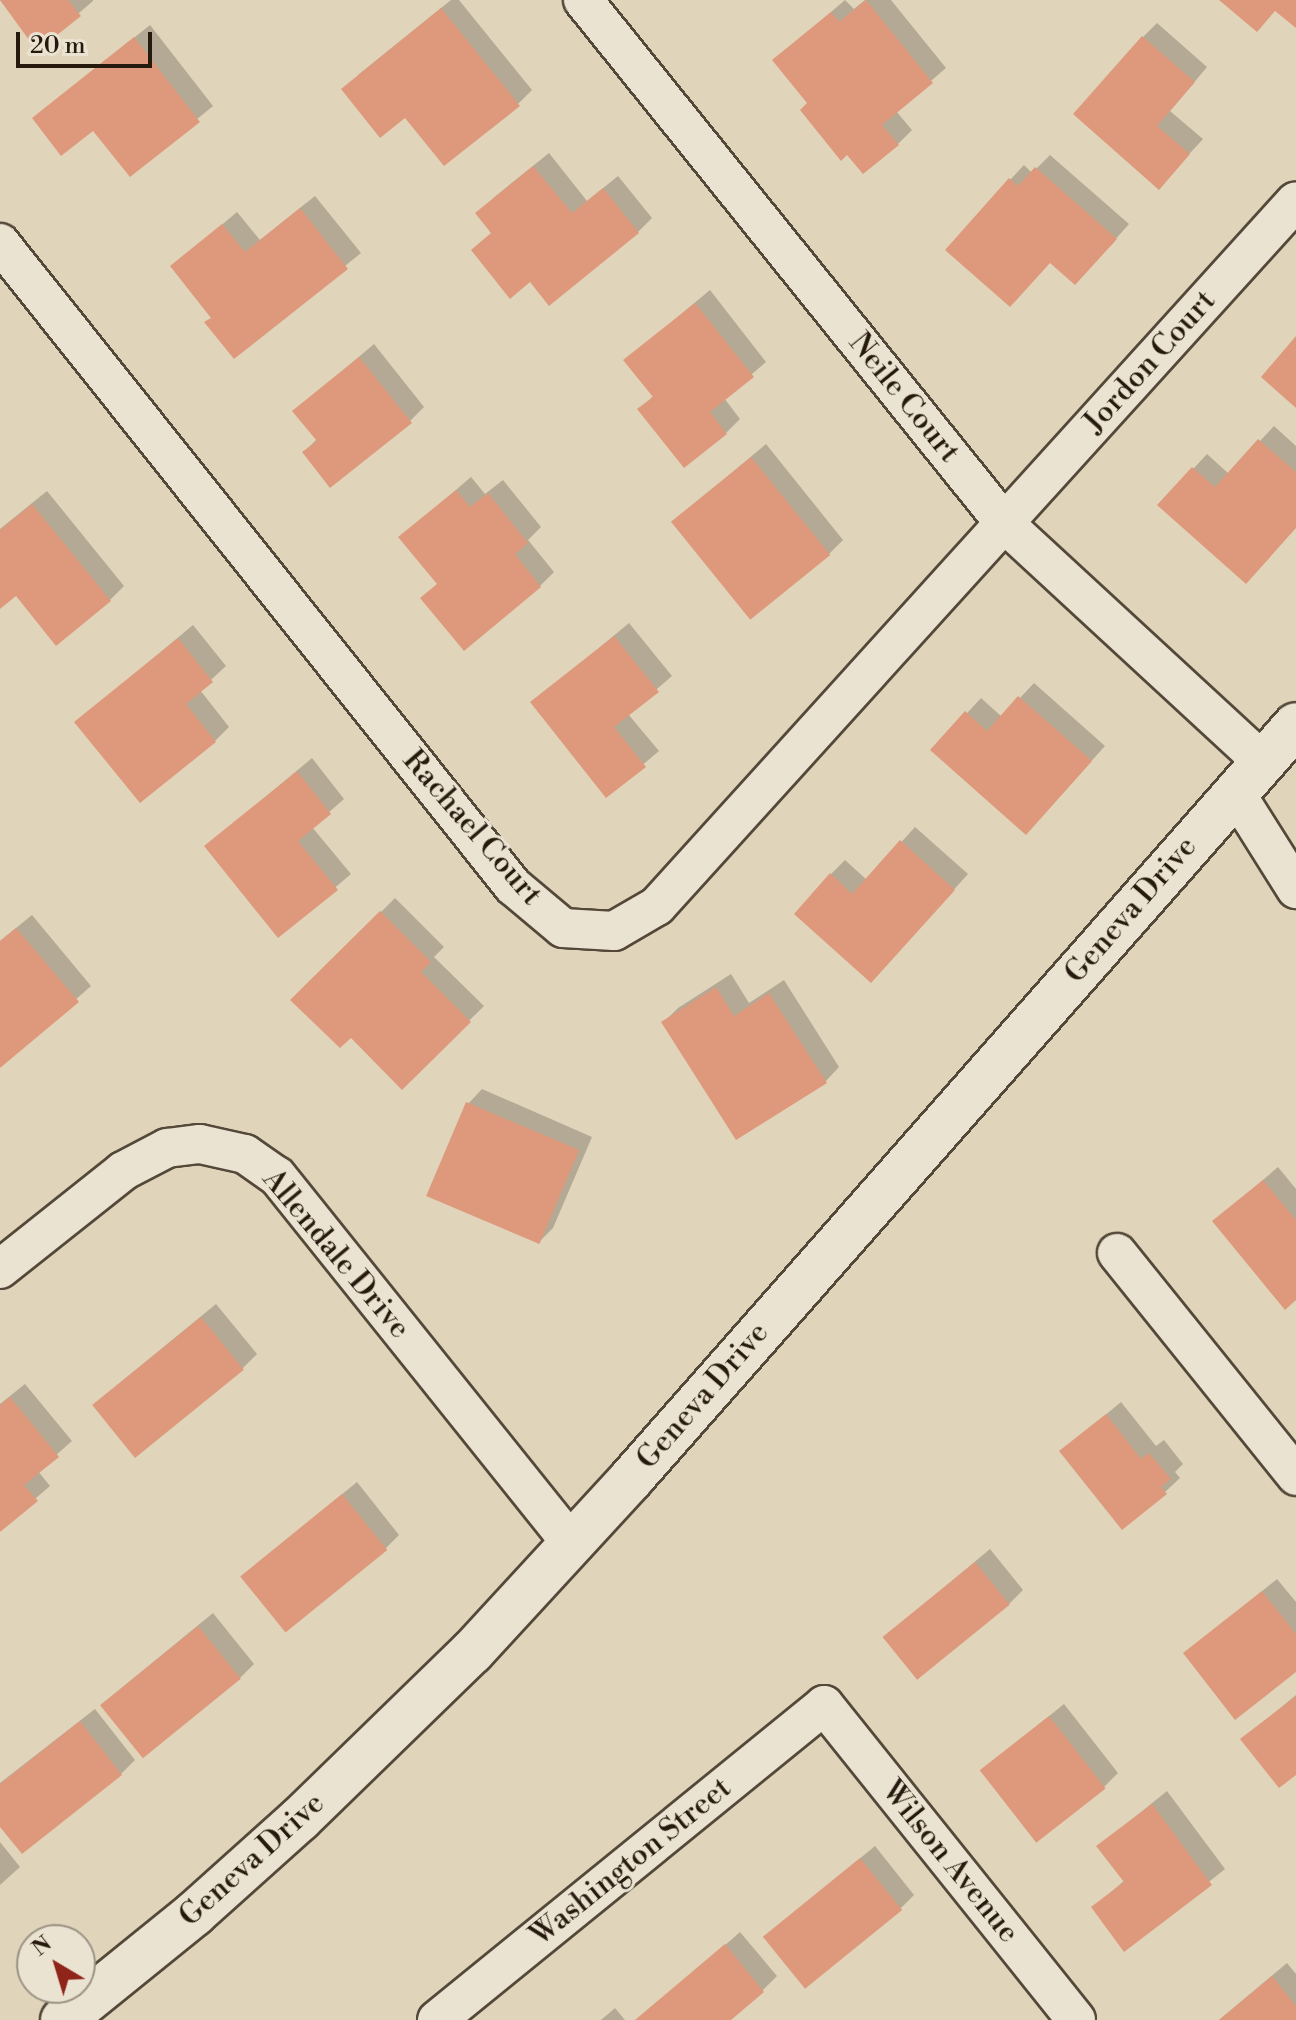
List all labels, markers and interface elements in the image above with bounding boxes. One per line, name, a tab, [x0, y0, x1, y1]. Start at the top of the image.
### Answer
scale bar	[20, 16, 156, 66]
text: 20 m	[30, 31, 86, 61]
street label: Jordon Court	[1077, 283, 1223, 441]
street label: Neile Court	[841, 326, 967, 470]
street label: Rachael Court	[395, 743, 549, 913]
street label: Geneva Drive	[1057, 829, 1205, 991]
street label: Allendale Drive	[255, 1162, 417, 1346]
street label: Geneva Drive	[629, 1315, 777, 1477]
street label: Washington Street	[524, 1770, 738, 1954]
street label: Wilson Avenue	[874, 1774, 1026, 1950]
street label: Geneva Drive	[172, 1785, 332, 1935]
north arrow	[16, 1924, 96, 2004]
text: N	[27, 1930, 57, 1962]

